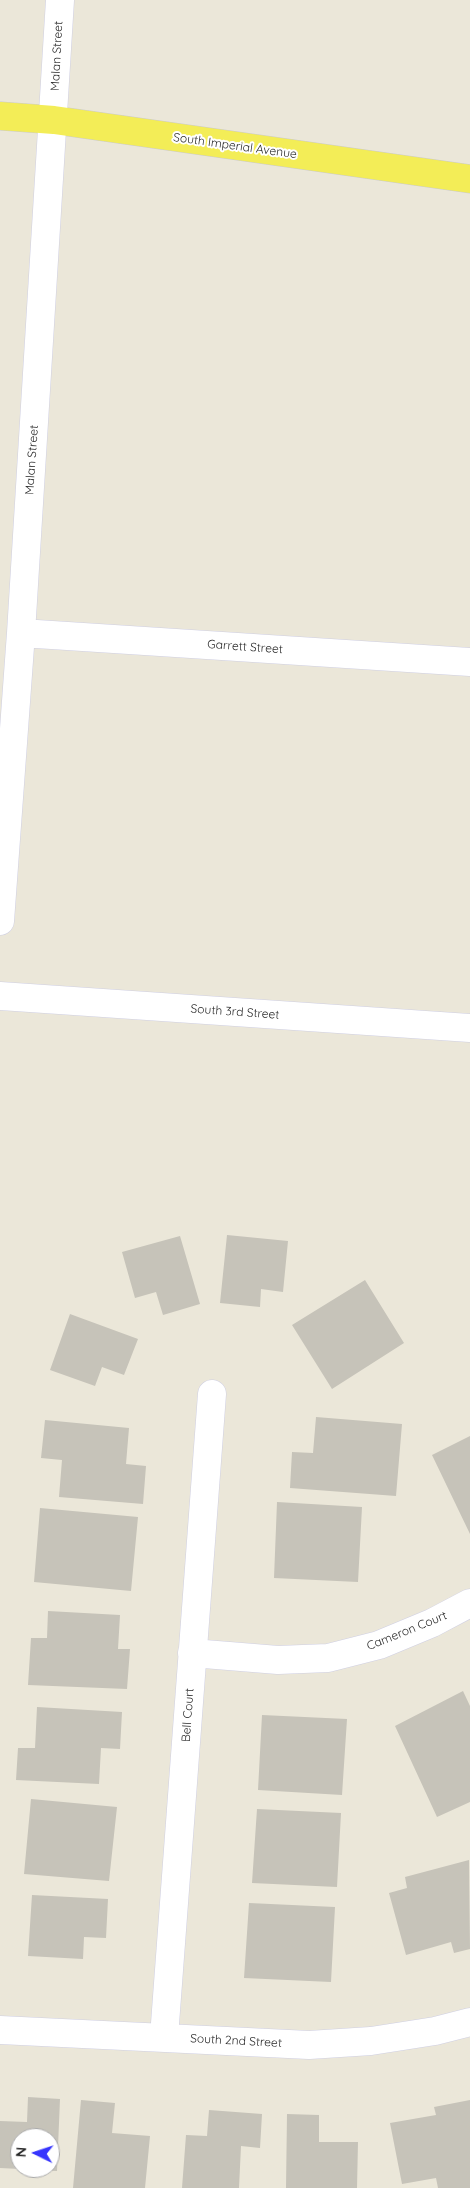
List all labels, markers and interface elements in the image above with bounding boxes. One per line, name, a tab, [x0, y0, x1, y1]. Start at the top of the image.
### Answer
street label: Malan Street	[48, 21, 66, 91]
street label: South Imperial Avenue	[172, 130, 298, 162]
street label: Malan Street	[22, 424, 42, 496]
street label: Garrett Street	[207, 637, 283, 657]
street label: South 3rd Street	[190, 1002, 280, 1022]
street label: Cameron Court	[365, 1608, 449, 1654]
street label: Bell Court	[179, 1688, 197, 1742]
street label: South 2nd Street	[190, 2031, 282, 2051]
north arrow	[10, 2128, 60, 2178]
text: N	[12, 2146, 30, 2158]

